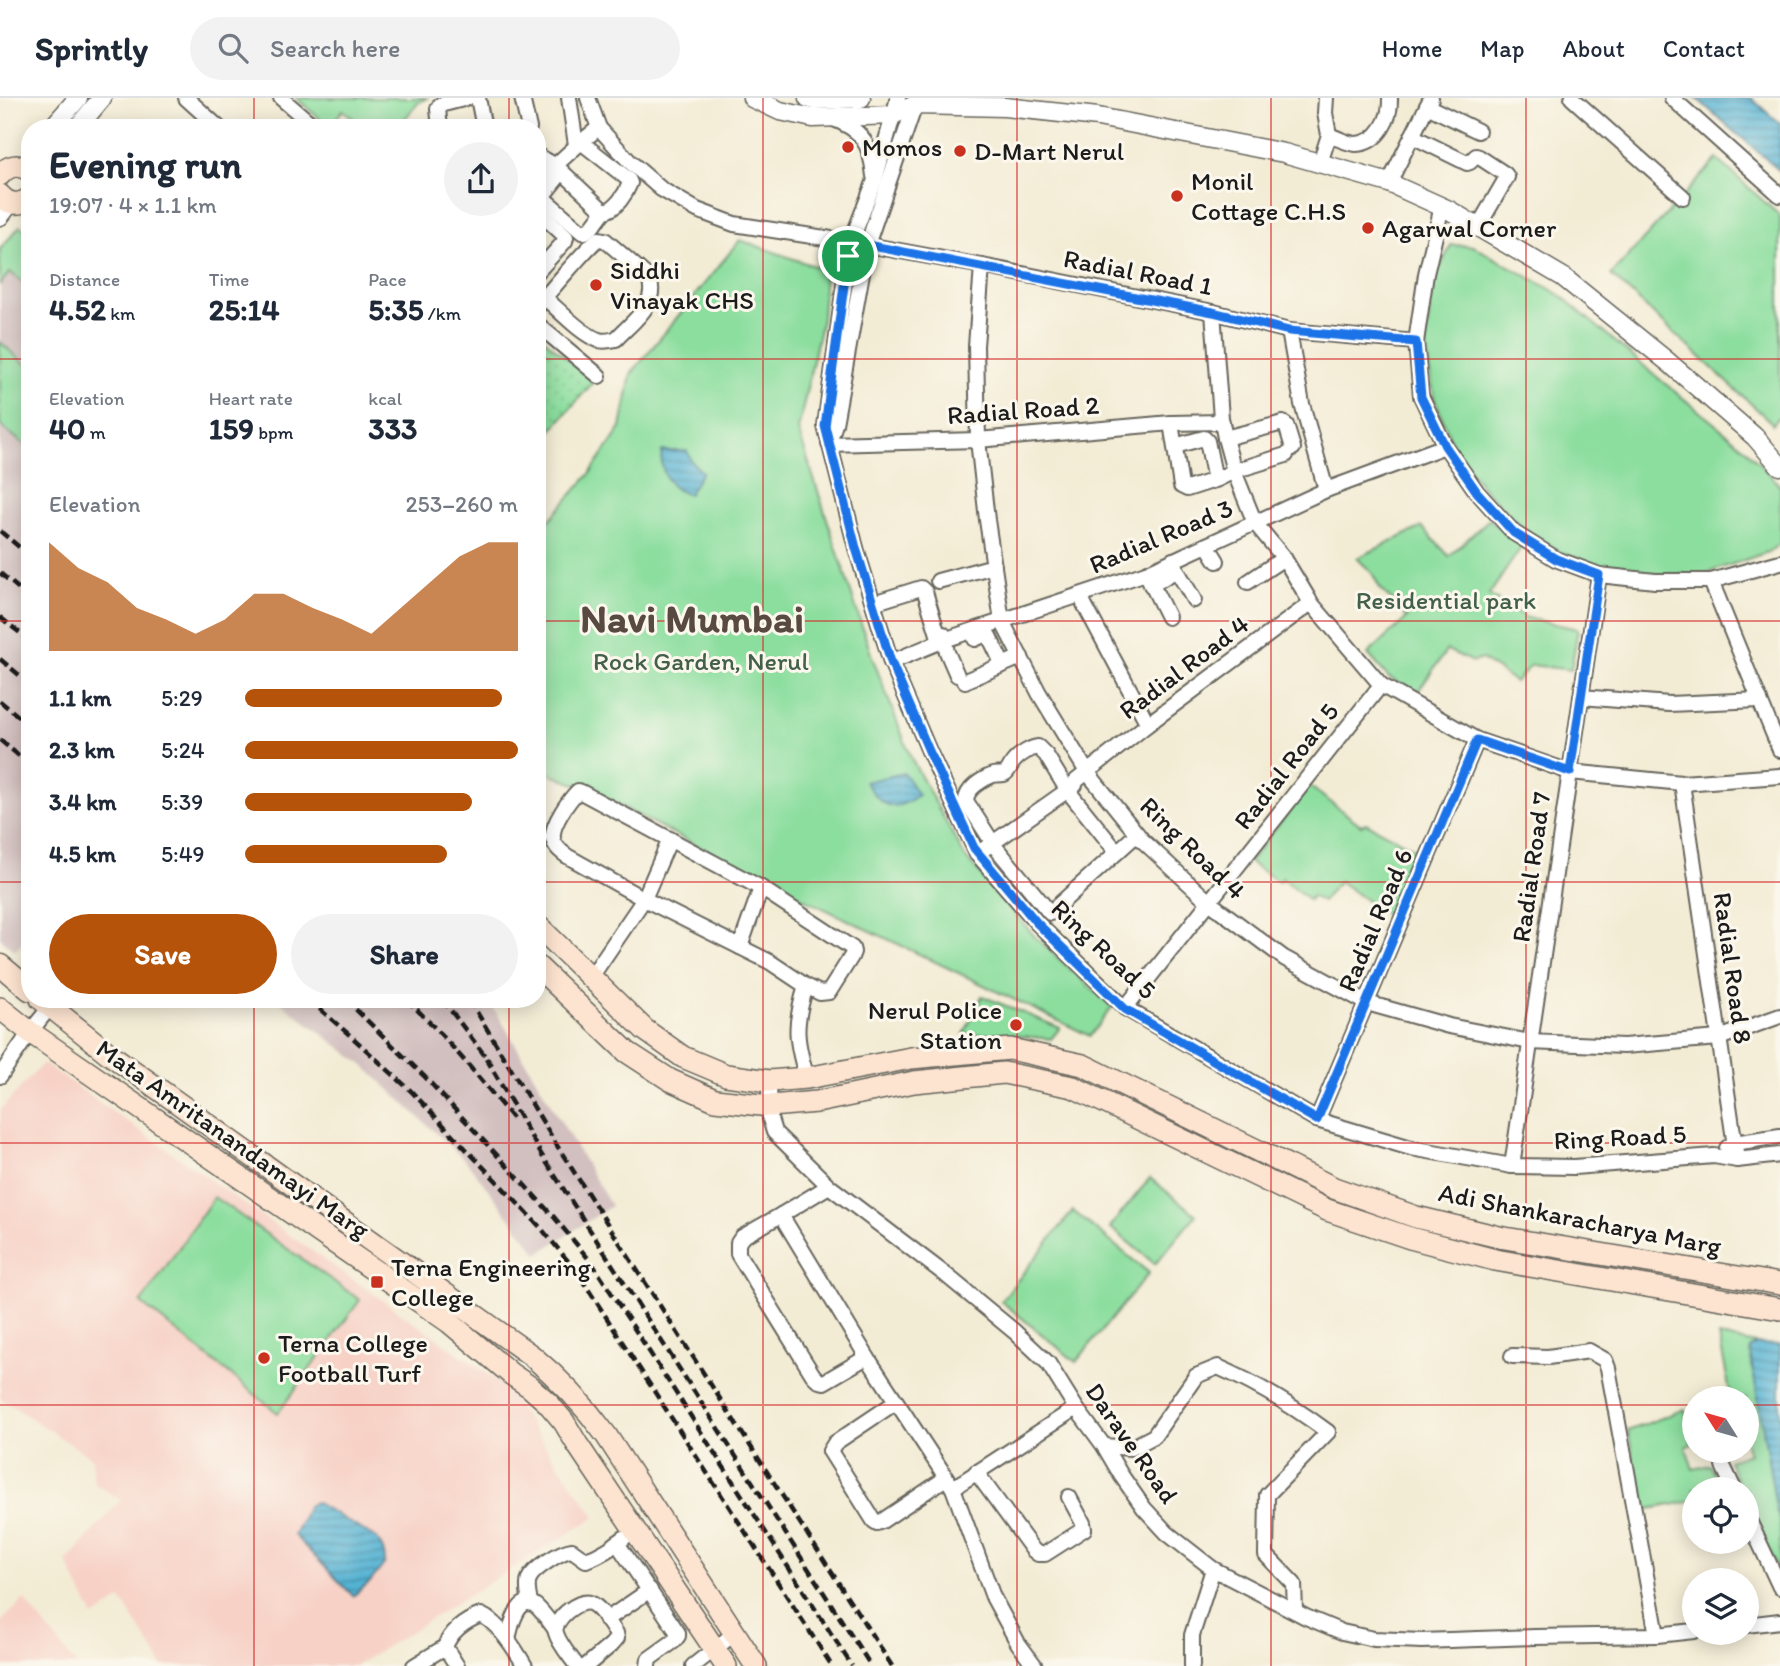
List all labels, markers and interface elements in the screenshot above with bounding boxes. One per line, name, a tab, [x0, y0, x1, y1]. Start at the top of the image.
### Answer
search box	[190, 17, 680, 80]
text: Sprintly	[35, 29, 148, 68]
icon: search	[214, 29, 252, 67]
text: Search here	[270, 32, 400, 64]
text: Home	[1382, 34, 1442, 63]
text: Map	[1480, 34, 1524, 63]
text: About	[1562, 34, 1625, 63]
text: Contact	[1663, 34, 1745, 63]
place label: Momos	[862, 131, 942, 163]
place label: D-Mart Nerul	[974, 135, 1124, 167]
marker: Momos	[840, 139, 856, 155]
text: Evening run	[49, 142, 242, 188]
button: share	[444, 142, 518, 216]
marker: D-Mart Nerul	[952, 143, 968, 159]
place label: Monil Cottage C.H.S	[1191, 165, 1346, 227]
marker: Monil Cottage C.H.S	[1169, 188, 1185, 204]
text: 19:07 · 4 × 1.1 km	[49, 191, 217, 219]
place label: Agarwal Corner	[1382, 212, 1557, 244]
marker: Agarwal Corner	[1360, 220, 1376, 236]
pin	[818, 226, 878, 286]
icon: arrive	[829, 237, 867, 275]
street label: Radial Road 1	[1061, 242, 1215, 302]
place label: Siddhi Vinayak CHS	[610, 254, 754, 316]
text: Distance	[49, 268, 120, 291]
text: Time	[209, 268, 249, 291]
text: Pace	[368, 268, 406, 291]
marker: Siddhi Vinayak CHS	[588, 277, 604, 293]
text: 4.52	[49, 291, 106, 328]
text: 25:14	[209, 291, 280, 328]
text: 5:35	[368, 291, 424, 328]
text: km	[106, 302, 135, 325]
text: /km	[424, 302, 461, 325]
text: Elevation	[49, 387, 125, 410]
text: Heart rate	[209, 387, 293, 410]
text: kcal	[368, 387, 402, 410]
street label: Radial Road 2	[946, 389, 1100, 431]
text: 40	[49, 410, 86, 447]
text: 159	[209, 410, 254, 447]
text: 333	[368, 410, 417, 447]
text: m	[86, 421, 106, 444]
text: bpm	[254, 421, 294, 444]
text: Elevation	[49, 490, 140, 518]
text: 253–260 m	[406, 490, 518, 518]
street label: Radial Road 3	[1084, 491, 1238, 581]
park label: Residential park	[1356, 584, 1536, 616]
district label: Navi Mumbai	[580, 594, 804, 642]
street label: Radial Road 4	[1113, 608, 1256, 726]
park label: Rock Garden, Nerul	[593, 645, 809, 677]
text: 1.1 km	[49, 684, 112, 712]
text: 5:29	[161, 684, 203, 712]
street label: Radial Road 5	[1227, 696, 1345, 836]
text: 2.3 km	[49, 736, 115, 764]
text: 5:24	[161, 736, 205, 764]
text: 3.4 km	[49, 788, 117, 816]
text: 5:39	[161, 788, 203, 816]
street label: Ring Road 4	[1133, 790, 1253, 906]
street label: Radial Road 7	[1505, 790, 1557, 944]
text: 4.5 km	[49, 840, 116, 868]
text: 5:49	[161, 840, 205, 868]
street label: Radial Road 6	[1331, 844, 1419, 996]
street label: Radial Road 8	[1707, 890, 1759, 1046]
street label: Ring Road 5	[1045, 892, 1163, 1006]
button: Save	[49, 914, 277, 994]
button: Share	[291, 914, 518, 994]
place label: Nerul Police Station	[868, 994, 1002, 1056]
marker: Nerul Police Station	[1008, 1017, 1024, 1033]
street label: Mata Amritanandamayi Marg	[90, 1032, 376, 1246]
street label: Ring Road 5	[1553, 1118, 1687, 1156]
street label: Adi Shankaracharya Marg	[1436, 1176, 1725, 1262]
place label: Terna Engineering College	[391, 1251, 591, 1313]
marker: Terna Engineering College	[369, 1274, 385, 1290]
place label: Terna College Football Turf	[278, 1327, 428, 1389]
marker: Terna College Football Turf	[256, 1350, 272, 1366]
street label: Darave Road	[1079, 1376, 1185, 1510]
north arrow	[1682, 1386, 1759, 1463]
map controls	[1682, 1386, 1759, 1645]
button: locate	[1682, 1477, 1759, 1554]
button: layers	[1682, 1568, 1759, 1645]

